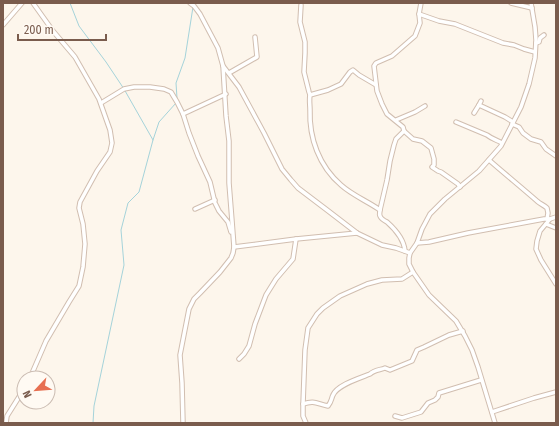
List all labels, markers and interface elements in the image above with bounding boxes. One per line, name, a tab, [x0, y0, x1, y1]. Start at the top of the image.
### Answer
scale bar	[18, 16, 106, 42]
text: 200 m	[24, 23, 54, 37]
north arrow	[16, 370, 56, 410]
text: N	[20, 388, 35, 400]

